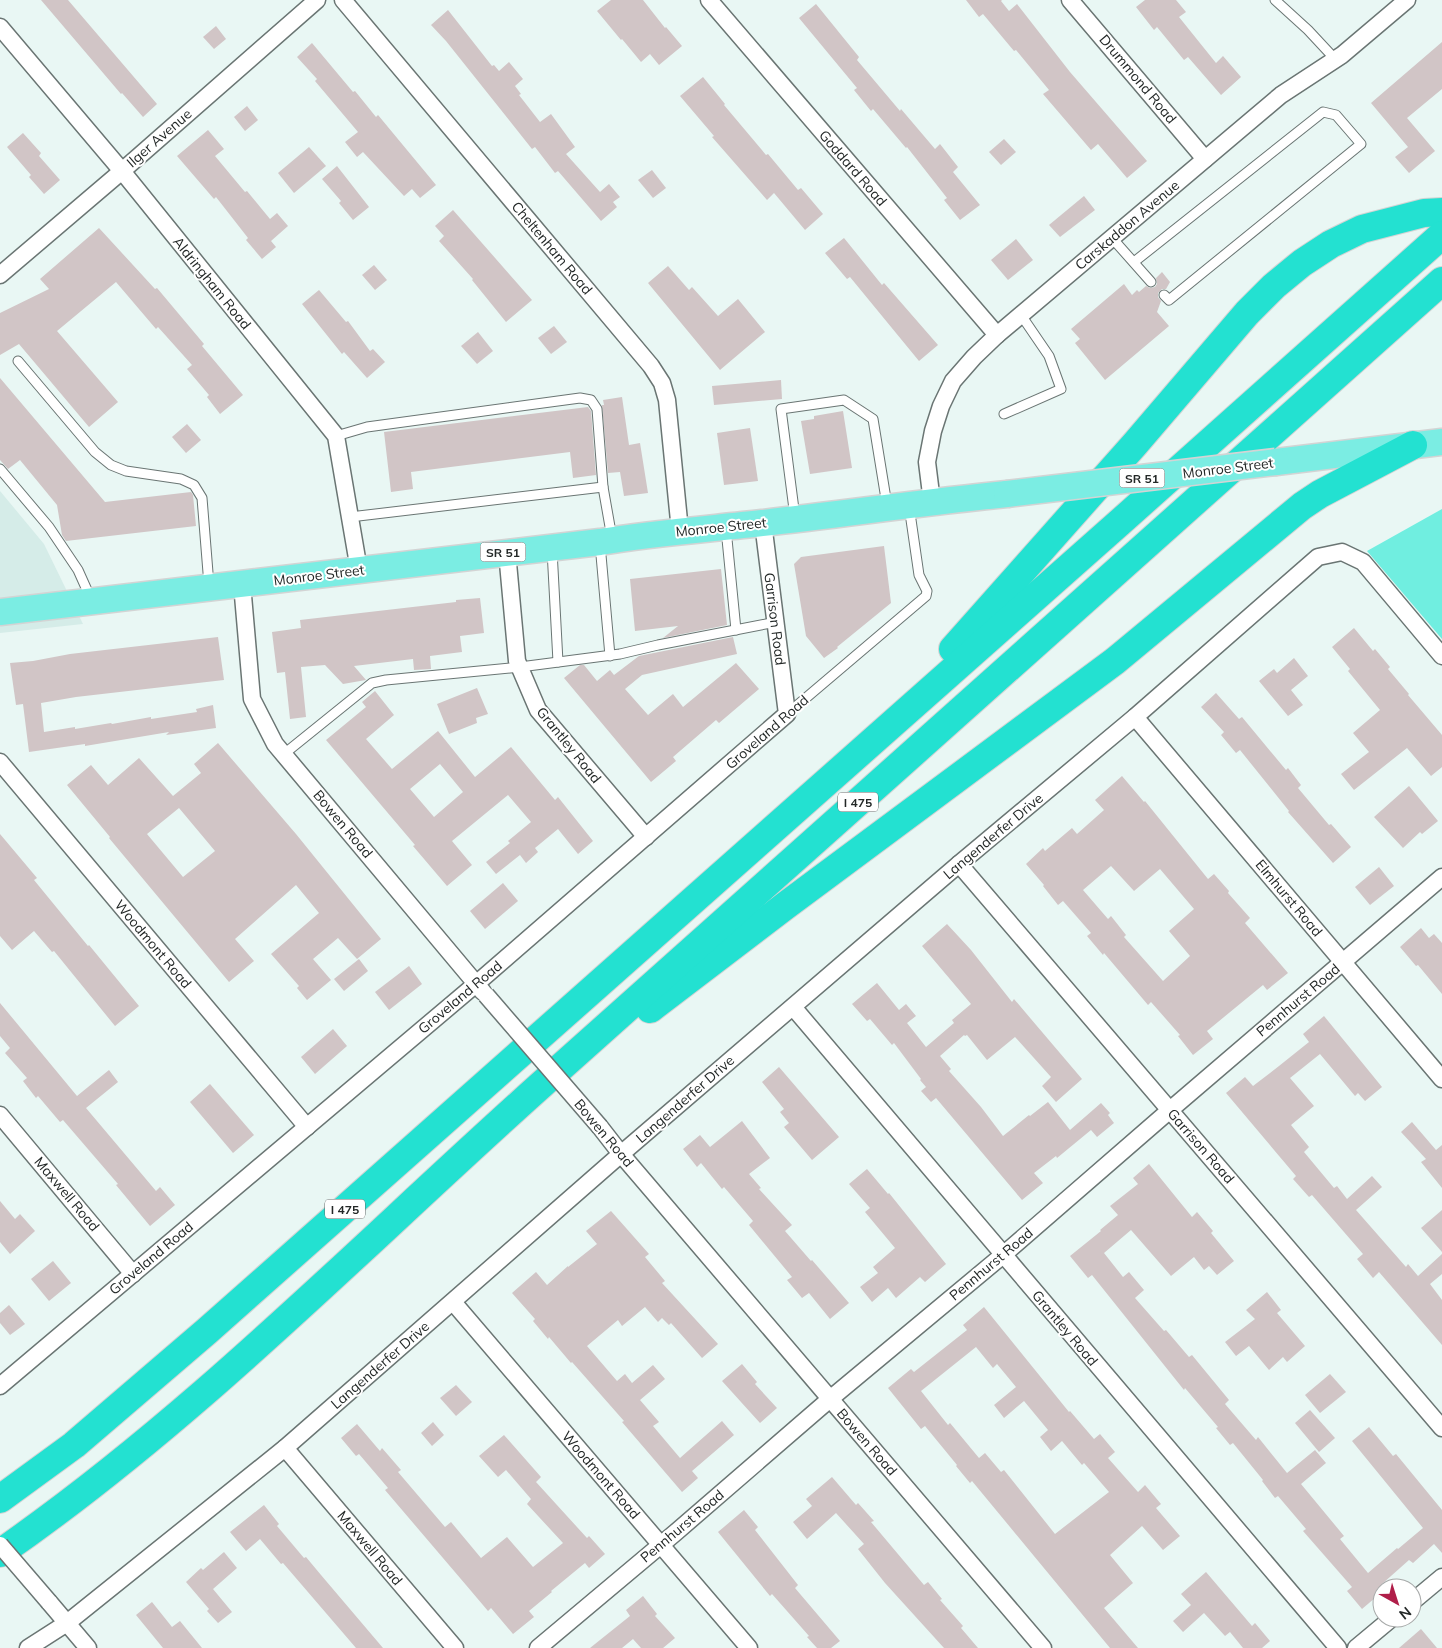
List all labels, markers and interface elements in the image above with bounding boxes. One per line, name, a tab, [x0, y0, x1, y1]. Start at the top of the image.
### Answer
street label: Drummond Road	[1096, 31, 1180, 127]
street label: Ilger Avenue	[123, 105, 195, 171]
street label: Goddard Road	[815, 126, 891, 210]
street label: Carskaddon Avenue	[1071, 176, 1183, 274]
street label: Cheltenham Road	[508, 198, 596, 298]
street label: Aldringham Road	[169, 233, 255, 333]
street label: Monroe Street	[1182, 453, 1274, 482]
road number: SR 51	[1120, 468, 1164, 488]
street label: Monroe Street	[675, 513, 767, 541]
road number: SR 51	[480, 542, 526, 562]
street label: Monroe Street	[273, 560, 365, 589]
street label: Garrison Road	[760, 572, 790, 666]
street label: Groveland Road	[722, 691, 812, 773]
street label: Grantley Road	[533, 703, 605, 787]
street label: Bowen Road	[309, 786, 377, 862]
street label: Langenderfer Drive	[939, 789, 1047, 883]
road number: I 475	[838, 792, 878, 812]
street label: Elmhurst Road	[1252, 856, 1326, 940]
street label: Woodmont Road	[111, 896, 195, 992]
street label: Groveland Road	[414, 957, 506, 1037]
street label: Pennhurst Road	[1252, 960, 1344, 1040]
street label: Langenderfer Drive	[632, 1051, 738, 1147]
street label: Bowen Road	[570, 1095, 638, 1171]
street label: Garrison Road	[1164, 1105, 1238, 1187]
street label: Maxwell Road	[31, 1153, 103, 1235]
road number: I 475	[325, 1200, 365, 1218]
street label: Groveland Road	[105, 1218, 197, 1298]
street label: Pennhurst Road	[945, 1224, 1037, 1304]
street label: Grantley Road	[1028, 1287, 1102, 1369]
street label: Langenderfer Drive	[327, 1317, 433, 1413]
street label: Bowen Road	[833, 1405, 901, 1479]
street label: Woodmont Road	[558, 1427, 644, 1523]
street label: Pennhurst Road	[636, 1486, 728, 1566]
street label: Maxwell Road	[334, 1507, 406, 1589]
north arrow	[1372, 1578, 1422, 1628]
text: N	[1395, 1603, 1415, 1623]

